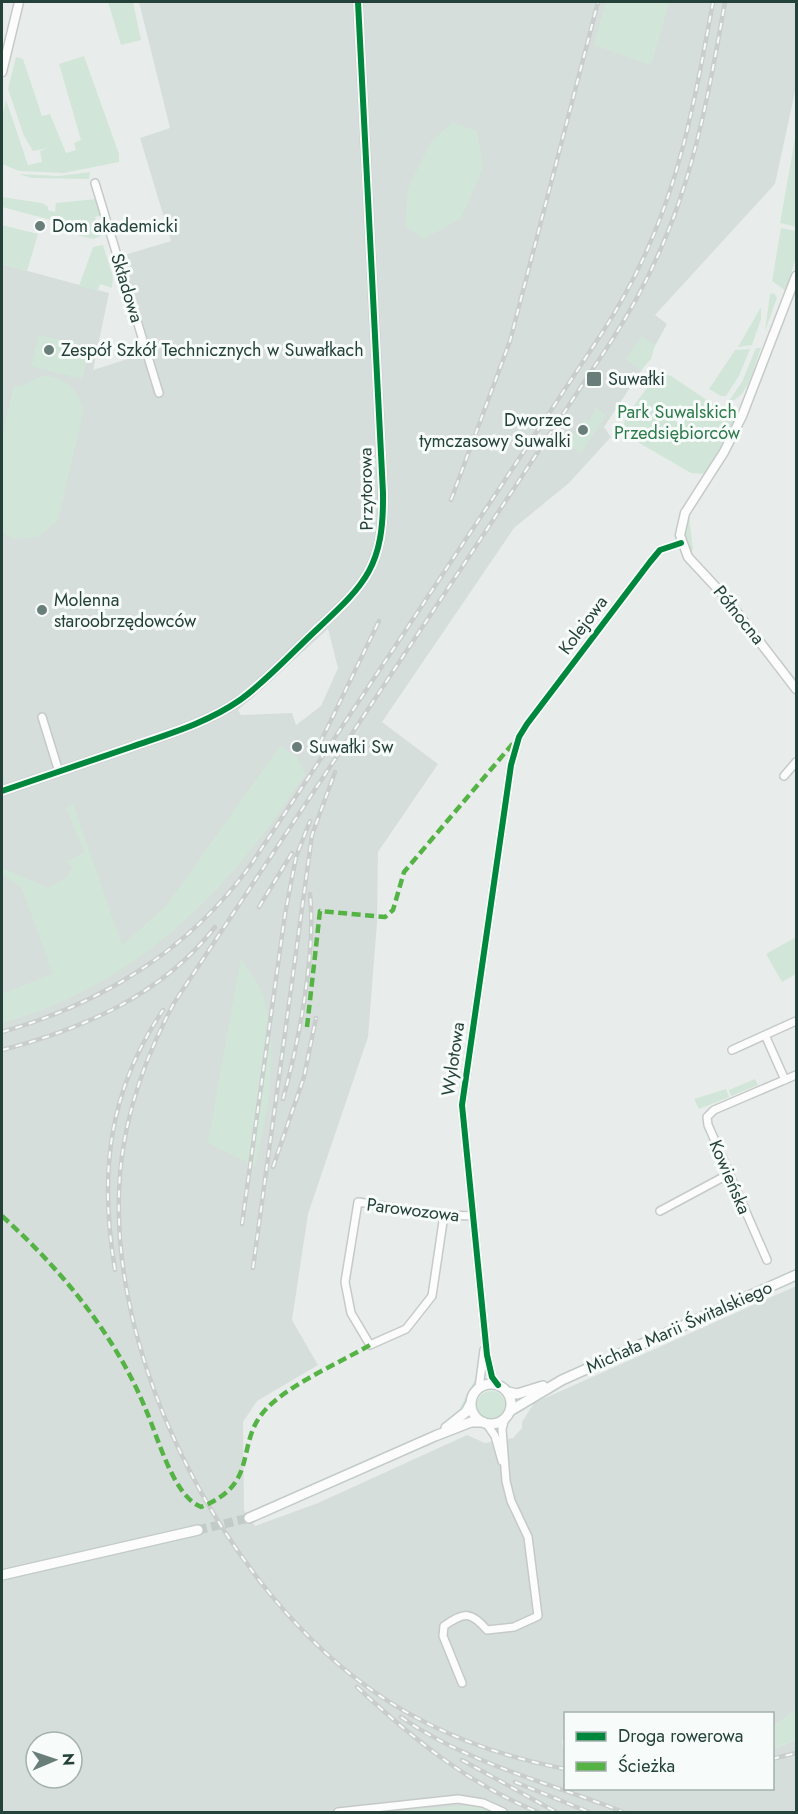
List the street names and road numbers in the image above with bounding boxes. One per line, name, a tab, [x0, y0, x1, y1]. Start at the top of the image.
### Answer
street label: Składowa	[104, 250, 150, 326]
street label: Przytorowa	[352, 447, 380, 531]
street label: Północna	[707, 580, 771, 650]
street label: Kolejowa	[552, 590, 614, 660]
street label: Wylotowa	[435, 1020, 471, 1098]
street label: Kowieńska	[703, 1136, 757, 1218]
street label: Parowozowa	[365, 1191, 461, 1229]
street label: Michała Marii Świtalskiego	[582, 1274, 776, 1380]

